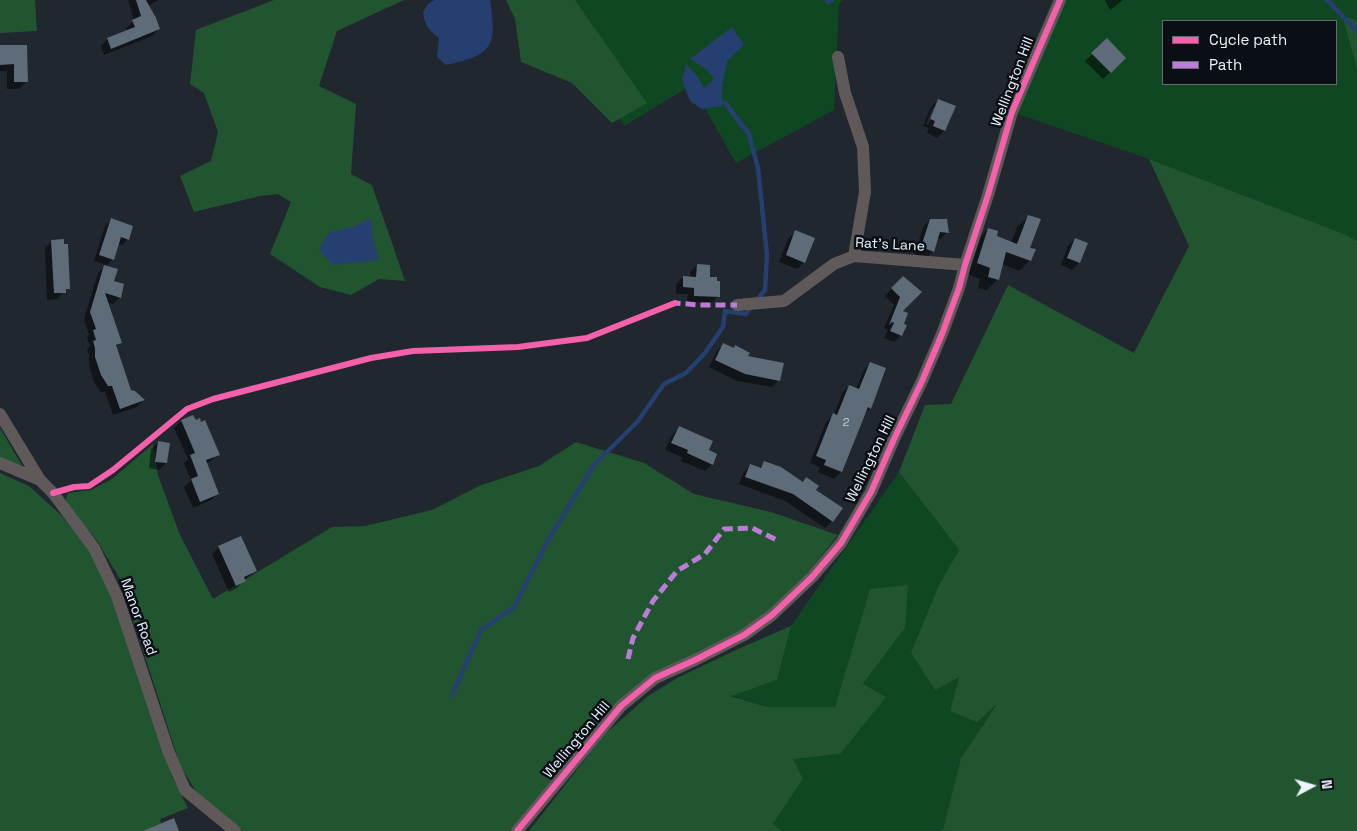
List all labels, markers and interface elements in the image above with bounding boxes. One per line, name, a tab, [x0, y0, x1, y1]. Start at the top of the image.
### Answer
legend	[1162, 20, 1337, 85]
text: Cycle path	[1209, 30, 1287, 49]
street label: Wellington Hill	[988, 35, 1038, 129]
text: Path	[1209, 55, 1242, 74]
street label: Rat's Lane	[855, 235, 925, 255]
street label: Wellington Hill	[843, 413, 899, 505]
house number: 2	[843, 416, 849, 430]
street label: Manor Road	[116, 576, 160, 658]
street label: Wellington Hill	[540, 698, 614, 782]
north arrow	[1287, 761, 1337, 811]
text: N	[1317, 779, 1336, 790]

